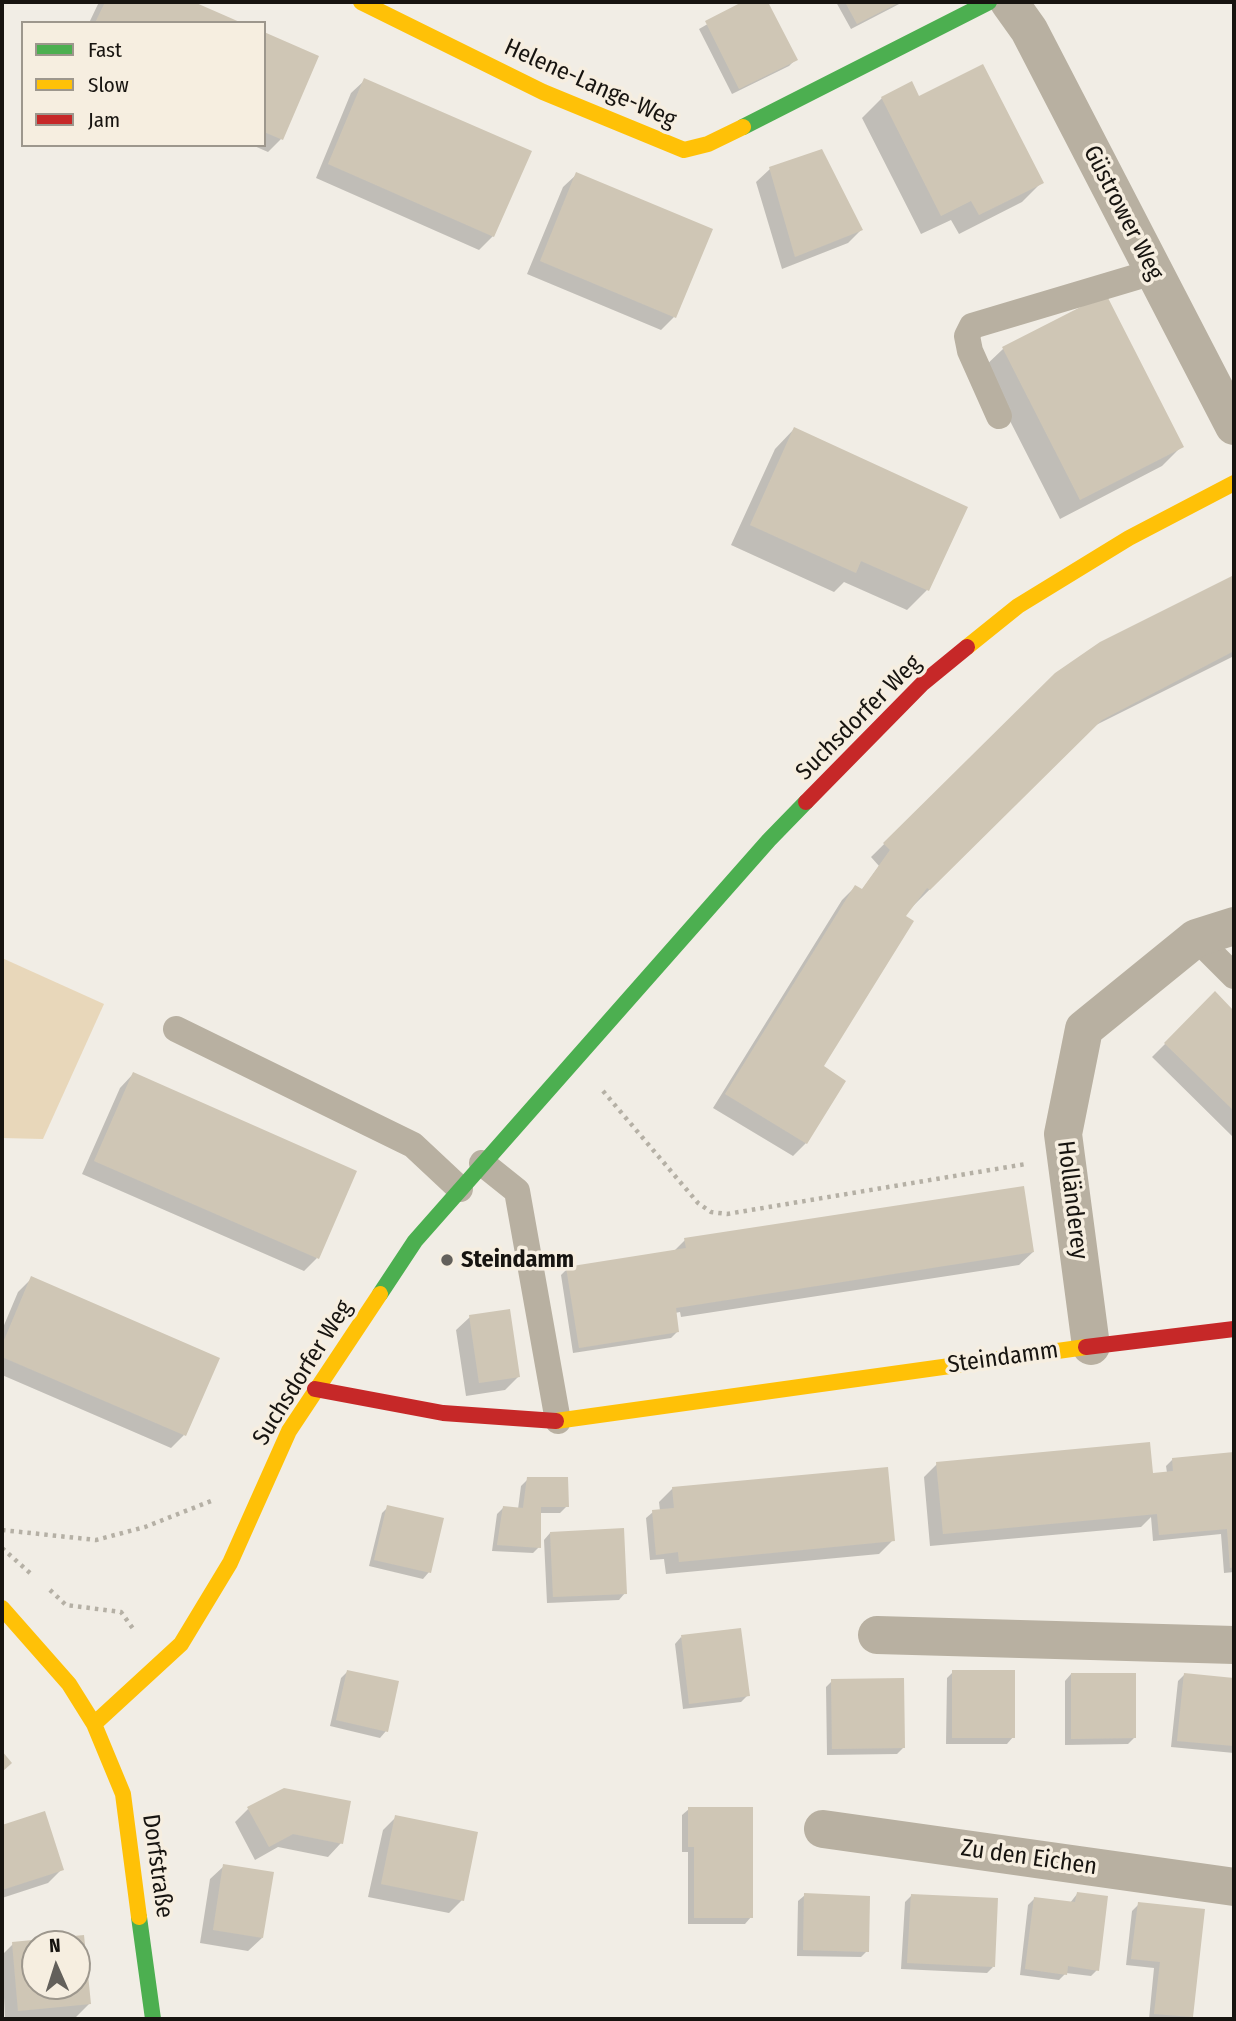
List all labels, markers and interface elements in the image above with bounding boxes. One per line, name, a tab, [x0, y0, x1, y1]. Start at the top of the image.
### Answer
legend	[21, 21, 266, 147]
street label: Helene-Lange-Weg	[500, 33, 680, 135]
text: Fast	[88, 37, 122, 63]
text: Slow	[88, 72, 129, 98]
text: Jam	[88, 107, 120, 133]
street label: Güstrower Weg	[1077, 141, 1169, 285]
street label: Suchsdorfer Weg	[790, 649, 928, 787]
street label: Holländerey	[1050, 1139, 1094, 1261]
place label: Steindamm	[461, 1246, 574, 1274]
marker: Steindamm	[439, 1252, 455, 1268]
street label: Suchsdorfer Weg	[247, 1295, 359, 1451]
street label: Steindamm	[946, 1336, 1060, 1380]
street label: Dorfstraße	[135, 1812, 179, 1920]
street label: Zu den Eichen	[959, 1834, 1099, 1882]
north arrow	[21, 1930, 91, 2000]
text: N	[49, 1934, 61, 1957]

